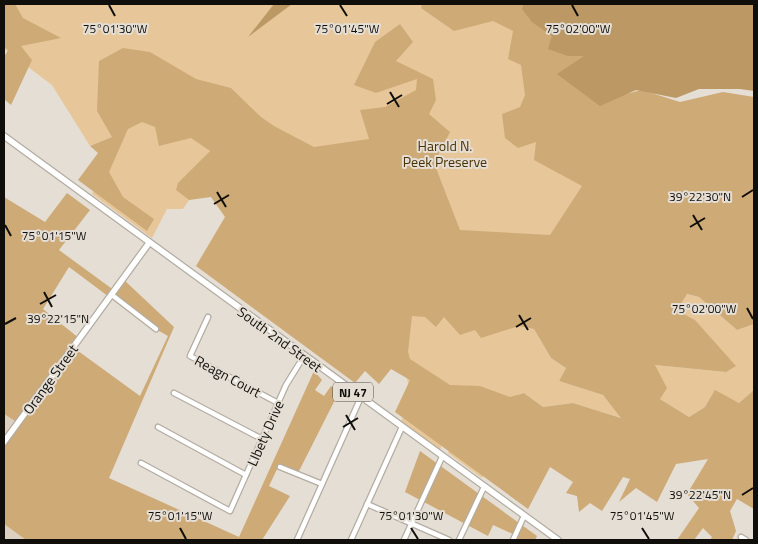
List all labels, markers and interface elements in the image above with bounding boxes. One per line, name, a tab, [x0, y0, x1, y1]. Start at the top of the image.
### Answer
text: 75°01'30"W	[83, 19, 148, 38]
text: 75°01'45"W	[315, 19, 380, 38]
text: 75°02'00"W	[546, 19, 611, 38]
park label: Harold N. Peek Preserve	[403, 135, 487, 172]
text: 39°22'30"N	[669, 187, 731, 206]
text: 75°01'15"W	[22, 226, 87, 245]
text: 75°02'00"W	[672, 299, 737, 318]
street label: South 2nd Street	[233, 301, 327, 377]
text: 39°22'15"N	[27, 309, 89, 328]
street label: Orange Street	[17, 340, 83, 418]
street label: Reagn Court	[191, 350, 265, 402]
road number: NJ 47	[333, 382, 373, 402]
street label: LIbety Drive	[241, 397, 289, 469]
text: 39°22'45"N	[669, 485, 731, 504]
text: 75°01'15"W	[148, 506, 213, 525]
text: 75°01'30"W	[379, 506, 444, 525]
text: 75°01'45"W	[610, 506, 675, 525]

